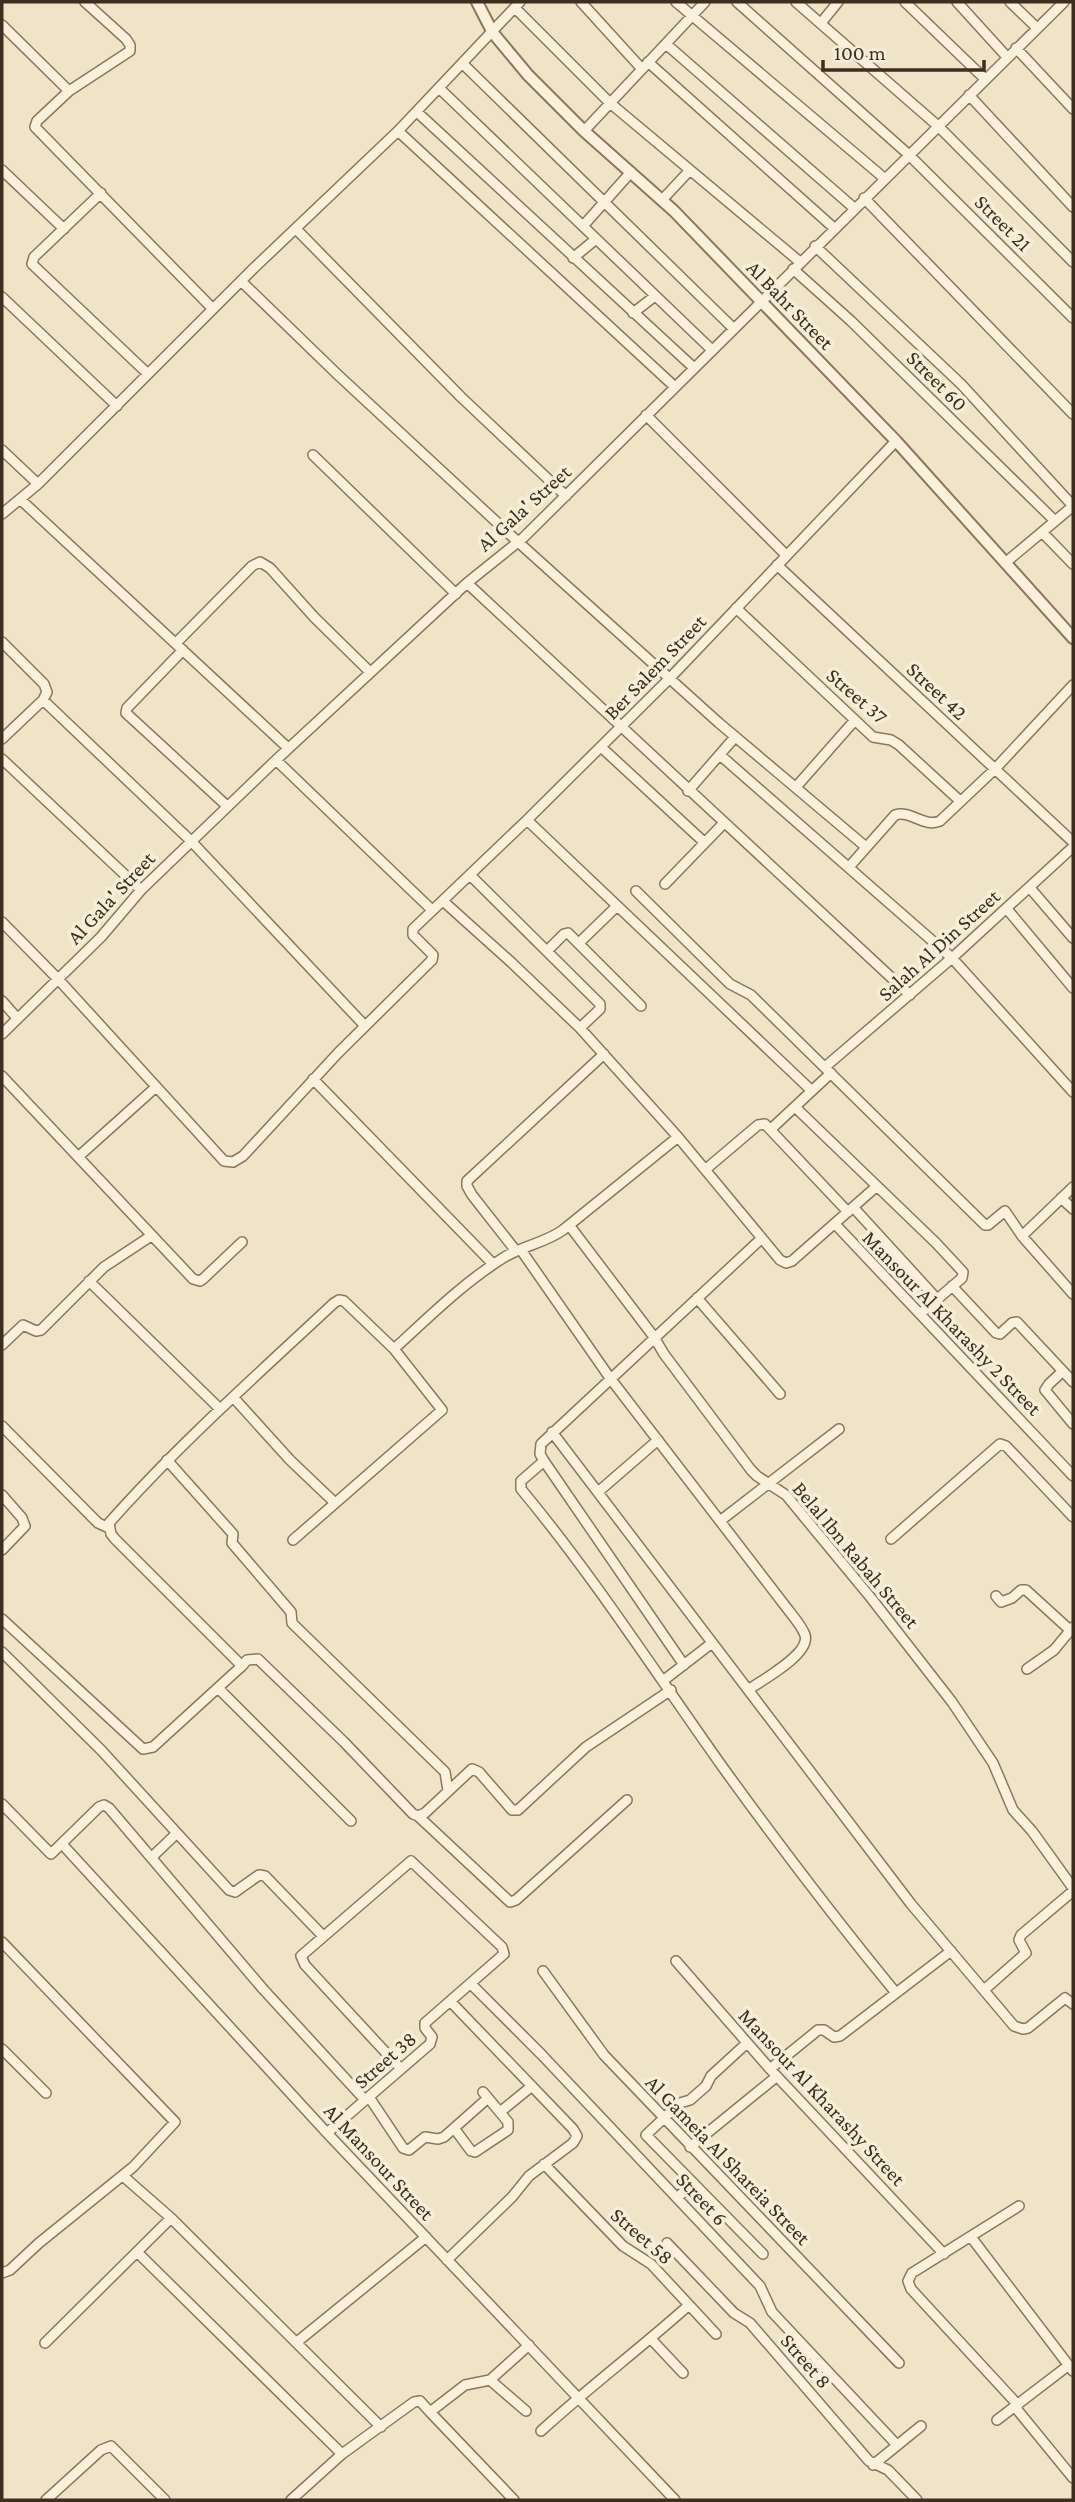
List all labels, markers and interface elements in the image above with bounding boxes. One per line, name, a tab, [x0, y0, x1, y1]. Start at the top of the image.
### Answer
scale bar	[823, 28, 984, 72]
text: 100 m	[834, 41, 886, 65]
street label: Street 21	[970, 190, 1036, 256]
street label: Al Bahr Street	[742, 255, 839, 355]
street label: Street 60	[902, 346, 972, 416]
street label: Al Gala' Street	[472, 459, 576, 556]
street label: Ber Salem Street	[599, 609, 712, 724]
street label: Street 42	[902, 657, 972, 725]
street label: Street 37	[822, 663, 893, 729]
street label: Al Gala' Street	[62, 846, 161, 949]
street label: Salah Al Din Street	[873, 883, 1006, 1006]
street label: Mansour Al Kharashy 2 Street	[858, 1226, 1047, 1421]
street label: Belal Ibn Rabah Street	[788, 1477, 925, 1634]
street label: Mansour Al Kharashy Street	[734, 2004, 911, 2191]
street label: Street 38	[349, 2027, 421, 2093]
street label: Al Gameia Al Shareia Street	[641, 2070, 816, 2251]
street label: Al Mansour Street	[319, 2099, 440, 2226]
street label: Street 6	[671, 2167, 733, 2231]
street label: Street 58	[606, 2203, 678, 2269]
street label: Street 8	[776, 2329, 836, 2393]

